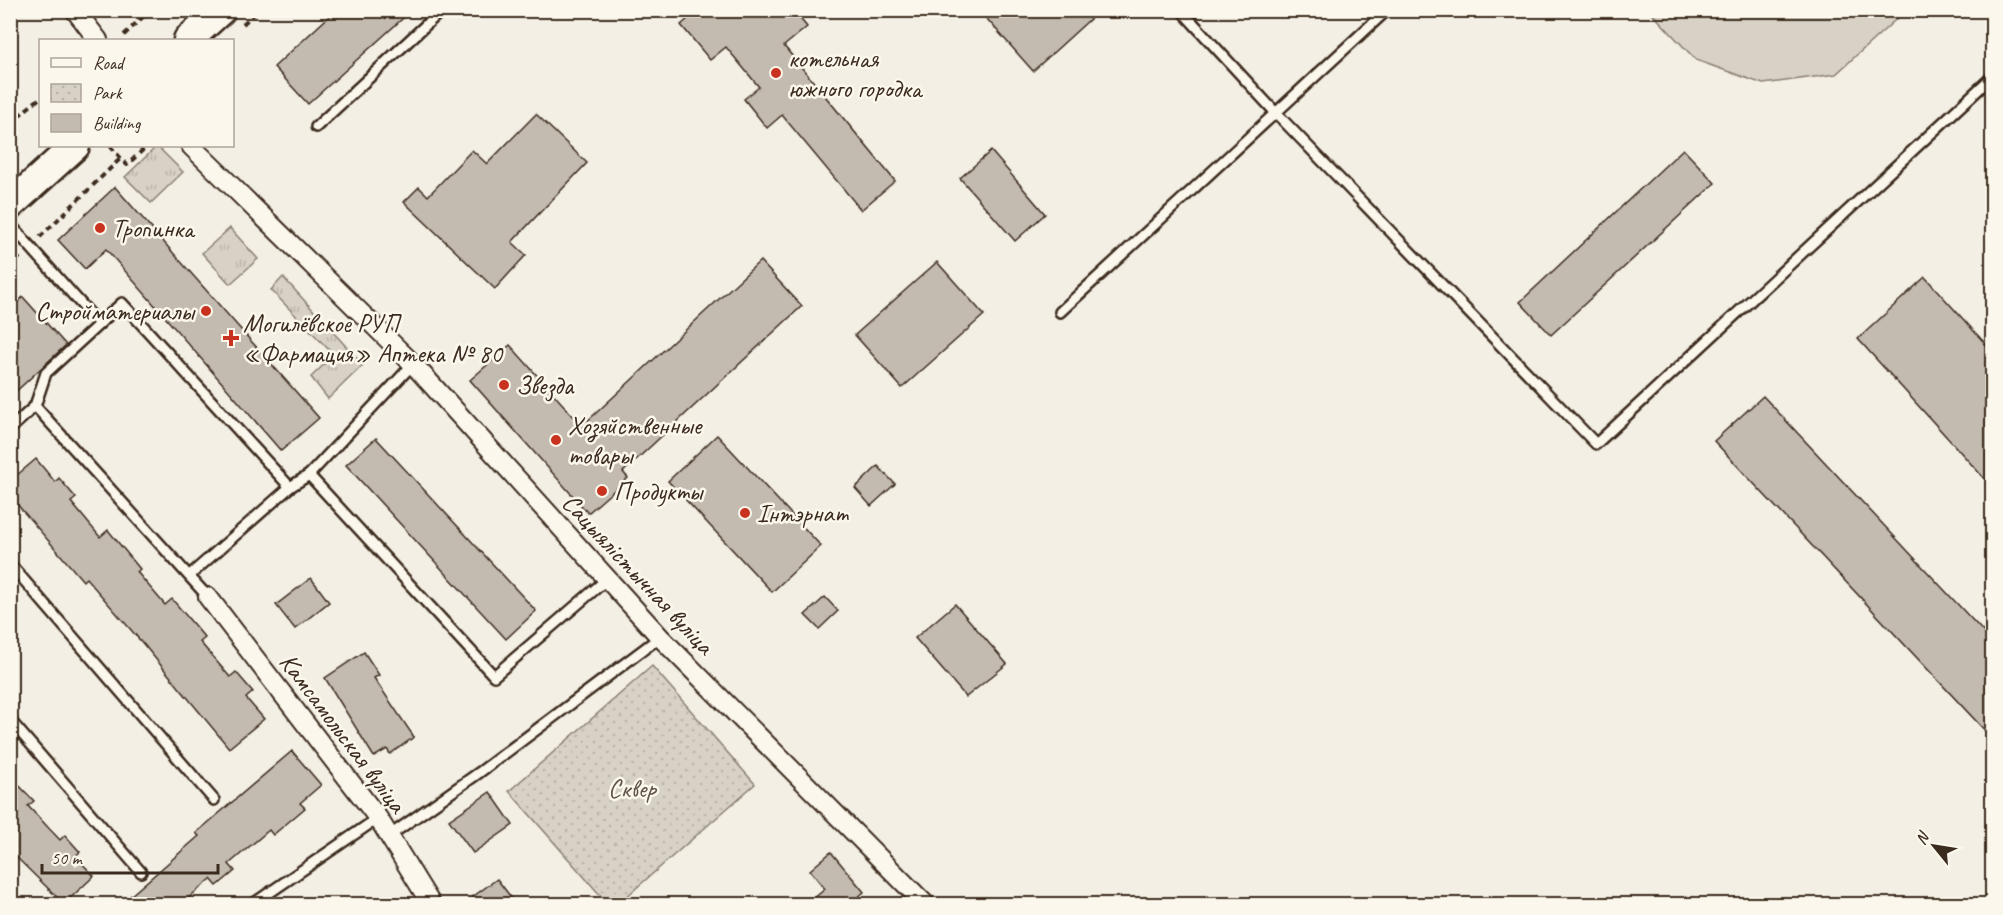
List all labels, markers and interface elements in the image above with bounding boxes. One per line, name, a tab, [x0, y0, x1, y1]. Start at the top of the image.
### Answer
legend	[39, 39, 234, 147]
place label: котельная южного городка	[788, 42, 924, 105]
text: Road	[93, 52, 126, 74]
marker: котельная южного городка	[769, 66, 783, 80]
text: Park	[93, 82, 123, 104]
text: Building	[93, 112, 142, 134]
place label: Тропинка	[112, 212, 196, 245]
marker: Тропинка	[93, 221, 107, 235]
place label: Стройматериалы	[35, 295, 196, 328]
marker: Стройматериалы	[199, 304, 213, 318]
place label: Могилёвское РУП «Фармация» Аптека № 80	[243, 307, 504, 370]
marker: Могилёвское РУП «Фармация» Аптека № 80	[224, 331, 238, 345]
place label: Звезда	[516, 369, 575, 402]
marker: Звезда	[497, 378, 511, 392]
place label: Хозяйственные товары	[568, 409, 704, 472]
marker: Хозяйственные товары	[549, 433, 563, 447]
place label: Продукты	[614, 475, 705, 508]
marker: Продукты	[595, 484, 609, 498]
street label: Сацыялістычная вуліца	[555, 486, 722, 663]
place label: Інтэрнат	[757, 497, 850, 530]
marker: Інтэрнат	[738, 506, 752, 520]
street label: Камсамольская вуліца	[272, 647, 415, 821]
park label: Сквер	[608, 772, 658, 805]
north arrow	[1904, 816, 1964, 876]
text: N	[1911, 827, 1935, 848]
scale bar	[42, 837, 218, 875]
text: 50 m	[51, 847, 84, 869]

